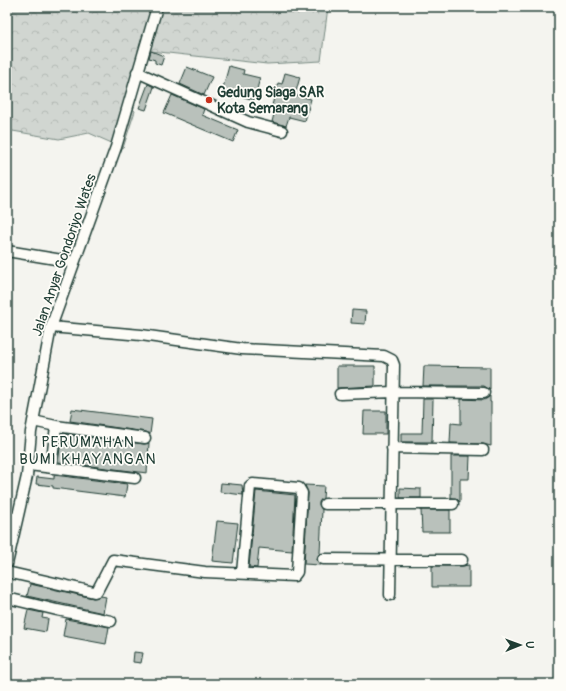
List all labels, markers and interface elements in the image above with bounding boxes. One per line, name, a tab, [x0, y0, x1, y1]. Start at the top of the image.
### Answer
place label: Gedung Siaga SAR Kota Semarang	[217, 84, 324, 117]
marker: Gedung Siaga SAR Kota Semarang	[204, 95, 214, 105]
street label: Jalan Anyar Gondoriyo Wates	[28, 171, 100, 338]
district label: PERUMAHAN BUMI KHAYANGAN	[19, 433, 157, 469]
north arrow	[500, 625, 540, 665]
text: U	[523, 641, 536, 649]

